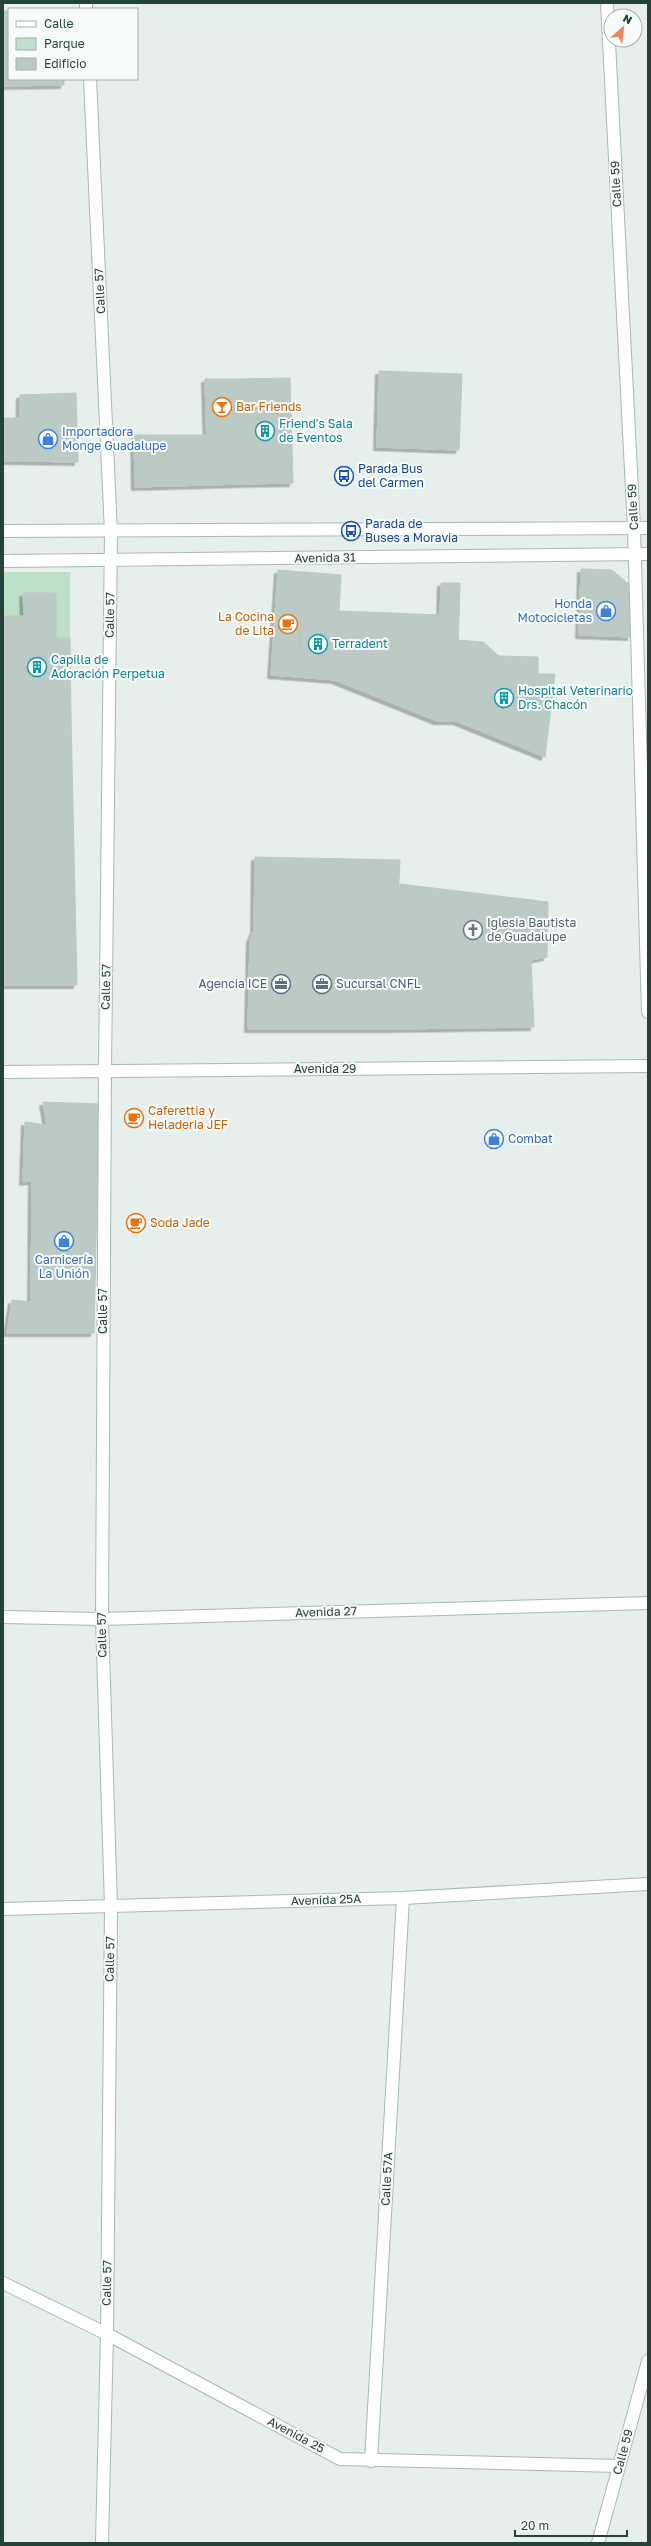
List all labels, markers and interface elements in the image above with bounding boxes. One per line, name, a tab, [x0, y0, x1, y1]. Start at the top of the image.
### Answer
legend	[8, 8, 138, 80]
north arrow	[603, 8, 643, 48]
text: N	[621, 11, 635, 26]
text: Calle	[44, 16, 74, 31]
text: Parque	[44, 36, 85, 51]
text: Edificio	[44, 56, 86, 71]
street label: Calle 59	[607, 160, 624, 208]
street label: Calle 57	[91, 268, 108, 314]
bar icon: Bar Friends	[211, 396, 233, 418]
place label: Bar Friends	[236, 399, 302, 414]
place label: Friend's Sala de Eventos	[279, 416, 353, 445]
building icon: Friend's Sala de Eventos	[254, 420, 276, 442]
place label: Importadora Monge Guadalupe	[62, 424, 166, 453]
shop icon: Importadora Monge Guadalupe	[37, 428, 59, 450]
place label: Parada Bus del Carmen	[358, 461, 424, 490]
bus stop icon: Parada Bus del Carmen	[333, 465, 355, 487]
street label: Calle 59	[624, 483, 641, 531]
place label: Parada de Buses a Moravia	[365, 516, 458, 545]
bus stop icon: Parada de Buses a Moravia	[340, 520, 362, 542]
street label: Avenida 31	[294, 549, 356, 566]
street label: Calle 57	[102, 592, 117, 638]
place label: Honda Motocicletas	[518, 596, 592, 625]
shop icon: Honda Motocicletas	[595, 600, 617, 622]
place label: La Cocina de Lita	[218, 609, 274, 638]
cafe icon: La Cocina de Lita	[277, 613, 299, 635]
building icon: Terradent	[307, 633, 329, 655]
place label: Terradent	[332, 636, 388, 651]
place label: Capilla de Adoración Perpetua	[51, 652, 165, 681]
building icon: Capilla de Adoración Perpetua	[26, 656, 48, 678]
place label: Hospital Veterinario Drs. Chacón	[518, 683, 633, 712]
building icon: Hospital Veterinario Drs. Chacón	[493, 687, 515, 709]
place label: Iglesia Bautista de Guadalupe	[487, 915, 576, 944]
church icon: Iglesia Bautista de Guadalupe	[462, 919, 484, 941]
street label: Calle 57	[98, 964, 113, 1010]
office icon: Agencia ICE	[270, 973, 292, 995]
office icon: Sucursal CNFL	[311, 973, 333, 995]
place label: Agencia ICE	[199, 976, 267, 991]
place label: Sucursal CNFL	[336, 976, 421, 991]
street label: Avenida 29	[294, 1061, 356, 1076]
place label: Caferettia y Heladeria JEF	[148, 1103, 228, 1132]
cafe icon: Caferettia y Heladeria JEF	[123, 1107, 145, 1129]
shop icon: Combat	[483, 1128, 505, 1150]
place label: Combat	[508, 1131, 553, 1146]
cafe icon: Soda Jade	[125, 1212, 147, 1234]
place label: Soda Jade	[150, 1215, 210, 1230]
shop icon: Carnicería La Unión	[53, 1230, 75, 1252]
place label: Carnicería La Unión	[35, 1252, 93, 1281]
street label: Calle 57	[95, 1288, 110, 1334]
street label: Avenida 27	[295, 1603, 357, 1620]
street label: Calle 57	[94, 1612, 109, 1658]
street label: Avenida 25A	[291, 1891, 361, 1908]
street label: Calle 57	[102, 1936, 117, 1982]
street label: Calle 57A	[378, 2152, 395, 2206]
street label: Calle 57	[99, 2260, 114, 2306]
street label: Avenida 25	[265, 2413, 327, 2456]
street label: Calle 59	[609, 2427, 636, 2476]
scale bar	[515, 2512, 627, 2538]
text: 20 m	[521, 2518, 549, 2533]

